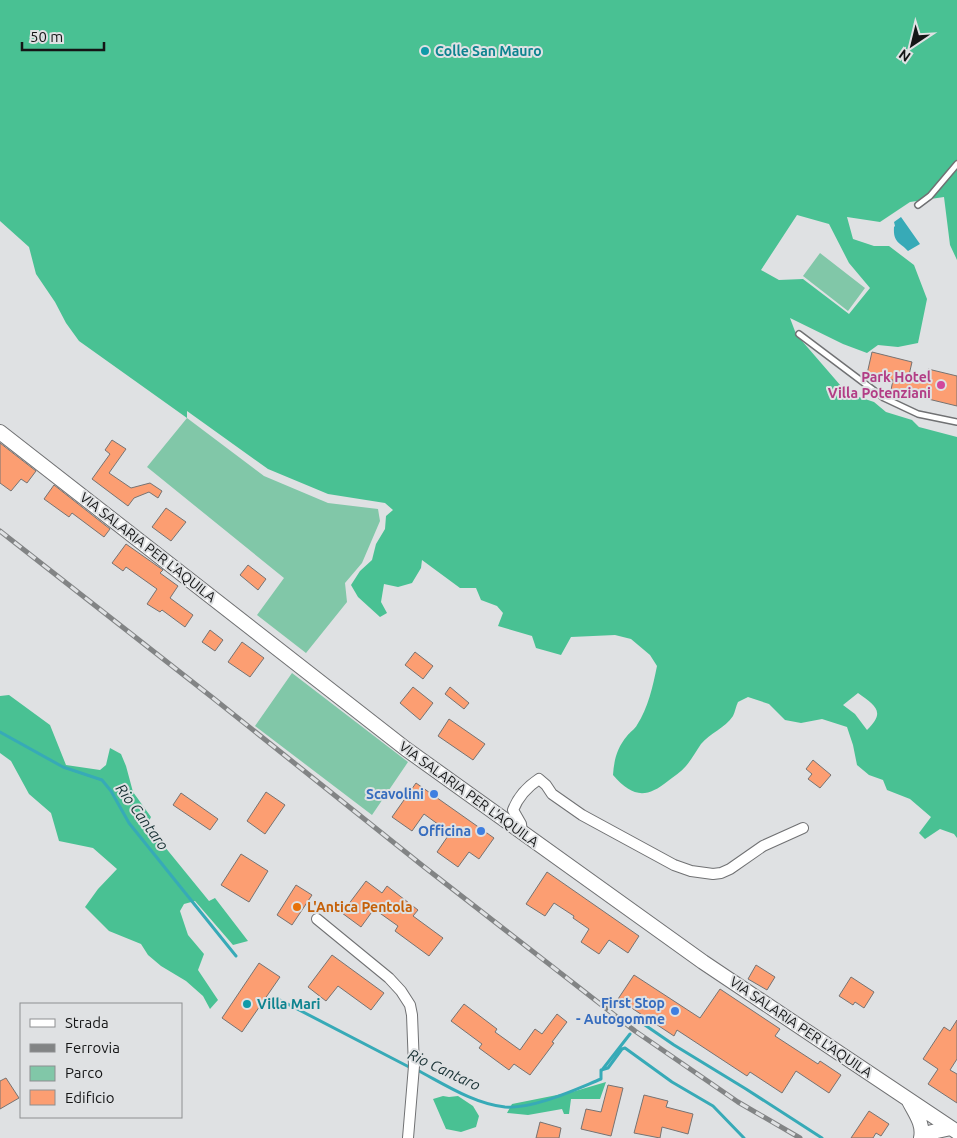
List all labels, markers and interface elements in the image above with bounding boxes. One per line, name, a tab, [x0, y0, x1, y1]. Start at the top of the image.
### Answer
scale bar	[22, 20, 105, 52]
north arrow	[887, 20, 937, 70]
text: 50 m	[30, 28, 63, 45]
place label: Colle San Mauro	[435, 43, 542, 59]
marker: Colle San Mauro	[419, 45, 431, 57]
text: N	[896, 46, 913, 65]
place label: Park Hotel Villa Potenziani	[828, 369, 931, 401]
marker: Park Hotel Villa Potenziani	[935, 379, 947, 391]
street label: VIA SALARIA PER L'AQUILA	[77, 489, 219, 605]
street label: VIA SALARIA PER L'AQUILA	[396, 738, 542, 850]
water label: Rio Cantaro	[113, 780, 172, 853]
place label: Scavolini	[366, 786, 424, 802]
marker: Scavolini	[428, 788, 440, 800]
place label: Officina	[418, 823, 471, 839]
marker: Officina	[475, 825, 487, 837]
place label: L'Antica Pentola	[307, 899, 413, 915]
marker: L'Antica Pentola	[291, 901, 303, 913]
street label: VIA SALARIA PER L'AQUILA	[727, 973, 875, 1081]
place label: First Stop - Autogomme	[576, 995, 665, 1027]
place label: Villa Mari	[257, 996, 321, 1012]
marker: Villa Mari	[241, 998, 253, 1010]
legend	[20, 1003, 182, 1118]
marker: First Stop - Autogomme	[669, 1005, 681, 1017]
text: Strada	[65, 1014, 109, 1031]
text: Ferrovia	[65, 1039, 120, 1056]
water label: Rio Cantaro	[405, 1045, 483, 1094]
text: Parco	[65, 1064, 103, 1081]
text: Edificio	[65, 1089, 114, 1106]

